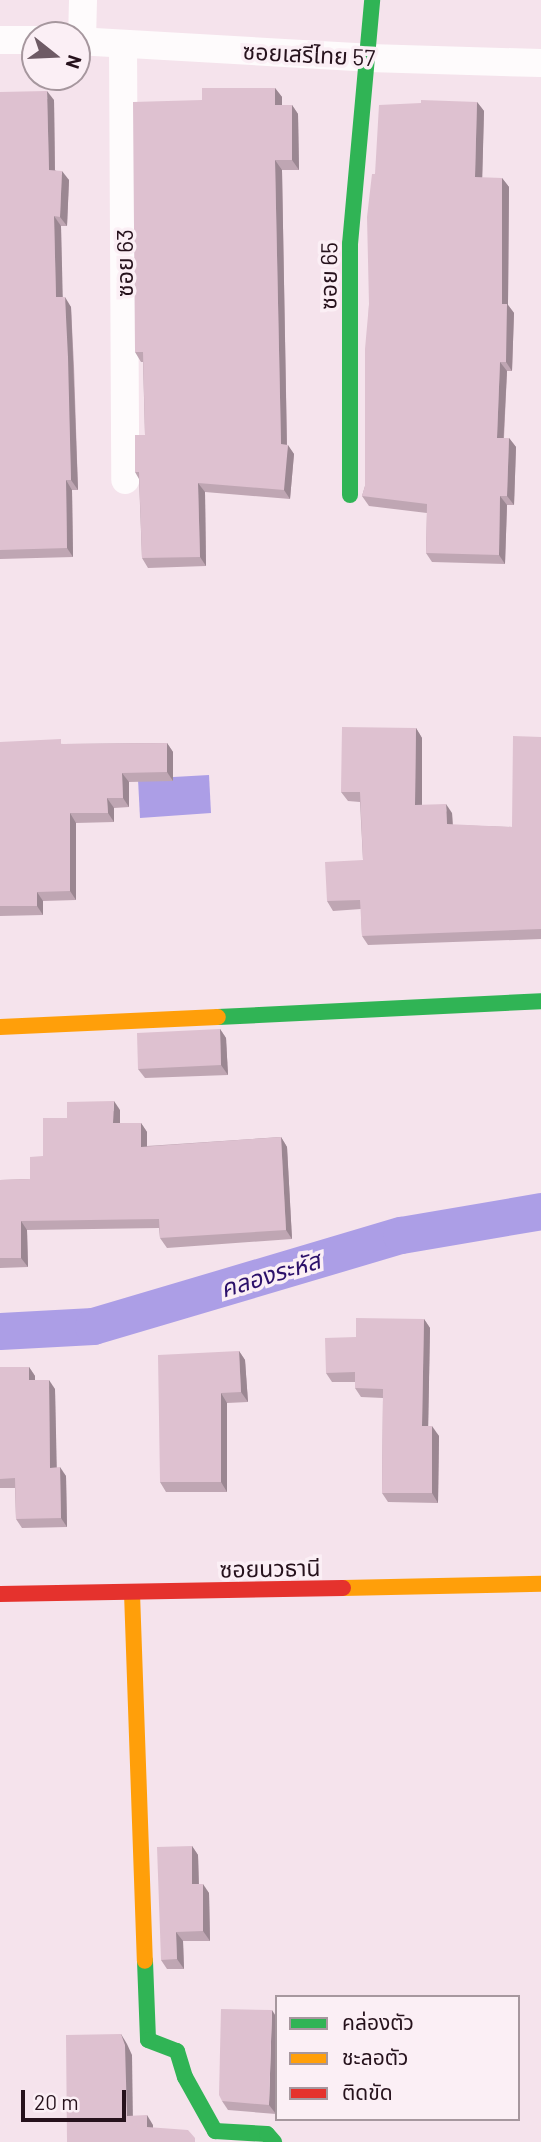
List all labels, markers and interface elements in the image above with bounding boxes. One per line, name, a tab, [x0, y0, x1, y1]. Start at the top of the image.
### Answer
north arrow	[21, 21, 91, 91]
street label: ซอยเสรีไทย 57	[242, 37, 376, 71]
text: N	[62, 52, 87, 72]
street label: ซอย 63	[110, 229, 138, 297]
street label: ซอย 65	[314, 242, 342, 310]
water label: คลองระหัส	[217, 1245, 323, 1303]
street label: ซอยนวธานี	[219, 1553, 321, 1583]
legend	[275, 1995, 520, 2121]
text: คล่องตัว	[342, 2009, 414, 2034]
text: ชะลอตัว	[342, 2044, 408, 2069]
scale bar	[24, 2076, 130, 2120]
text: ติดขัด	[342, 2079, 393, 2104]
text: 20 m	[34, 2089, 79, 2114]

